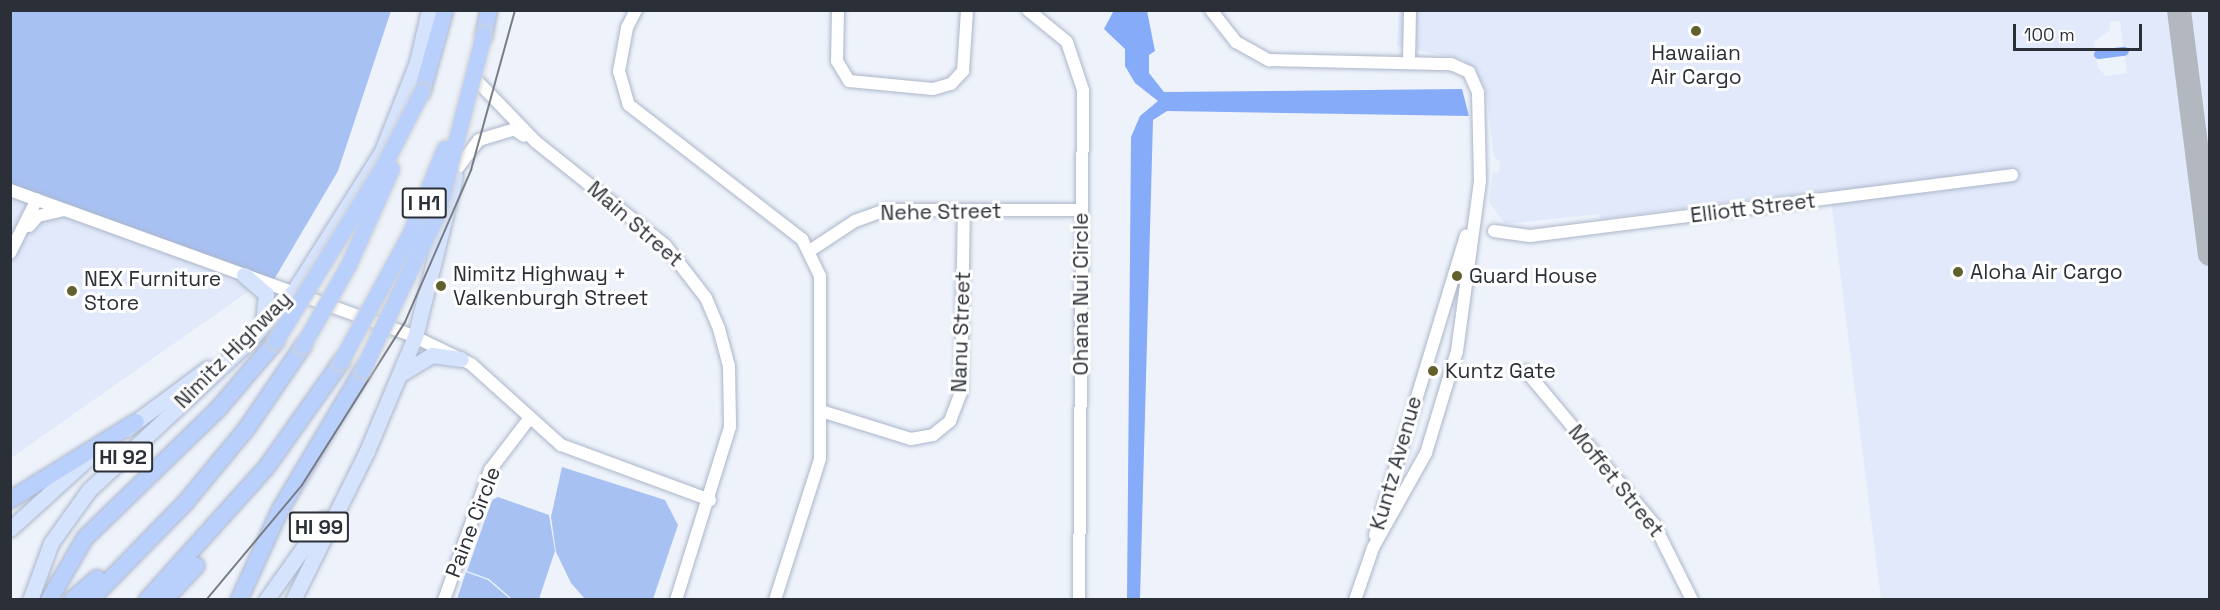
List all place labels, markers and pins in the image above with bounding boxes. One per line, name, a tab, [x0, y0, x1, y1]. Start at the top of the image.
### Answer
marker: Hawaiian Air Cargo	[1689, 24, 1703, 38]
place label: Hawaiian Air Cargo	[1650, 40, 1742, 90]
place label: Aloha Air Cargo	[1970, 259, 2123, 285]
place label: Nimitz Highway + Valkenburgh Street	[453, 261, 648, 311]
place label: Guard House	[1469, 263, 1597, 289]
marker: Aloha Air Cargo	[1951, 265, 1965, 279]
place label: NEX Furniture Store	[84, 266, 221, 316]
marker: Guard House	[1450, 269, 1464, 283]
marker: Nimitz Highway + Valkenburgh Street	[434, 279, 448, 293]
marker: NEX Furniture Store	[65, 284, 79, 298]
place label: Kuntz Gate	[1445, 358, 1556, 384]
marker: Kuntz Gate	[1426, 364, 1440, 378]

